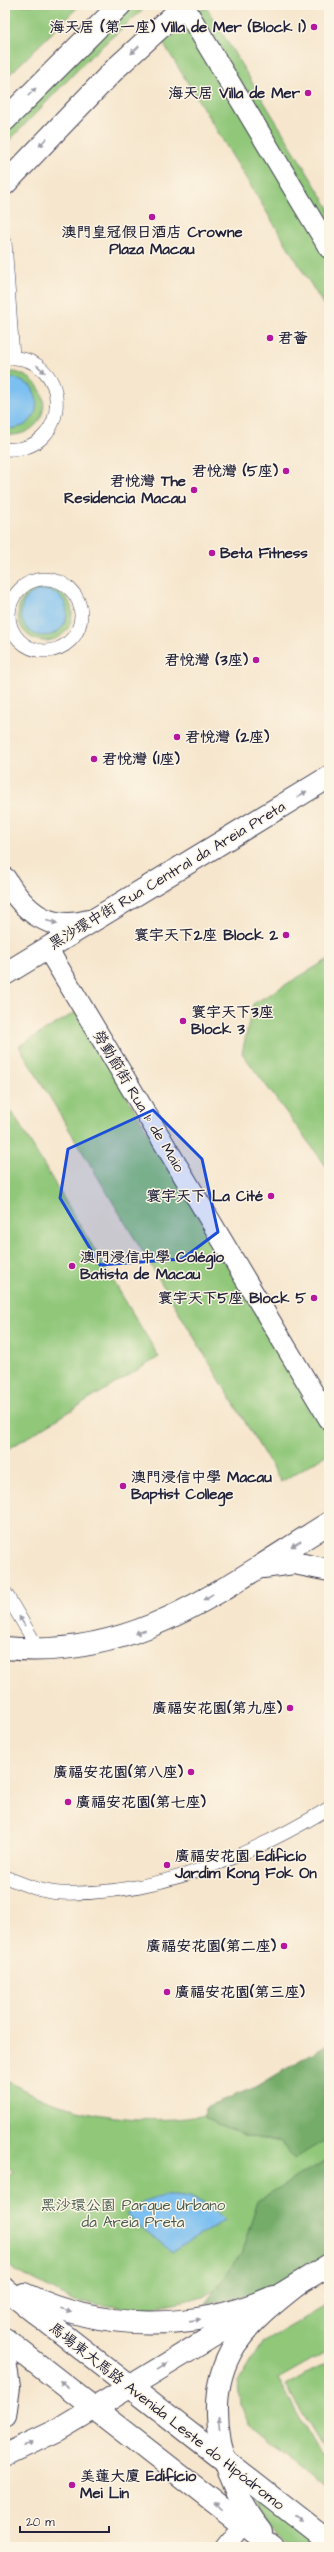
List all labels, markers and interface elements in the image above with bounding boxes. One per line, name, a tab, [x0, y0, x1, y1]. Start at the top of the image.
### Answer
place label: 海天居 (第一座) Villa de Mer (Block I)	[49, 17, 307, 38]
marker: 海天居 (第一座) Villa de Mer (Block I)	[309, 22, 319, 32]
one-way arrow	[130, 45, 140, 55]
place label: 海天居 Villa de Mer	[168, 83, 301, 104]
one-way arrow	[27, 87, 37, 97]
marker: 海天居 Villa de Mer	[303, 88, 313, 98]
one-way arrow	[39, 137, 48, 147]
marker: 澳門皇冠假日酒店 Crowne Plaza Macau	[147, 212, 157, 222]
place label: 澳門皇冠假日酒店 Crowne Plaza Macau	[61, 222, 243, 260]
place label: 君薈	[278, 328, 308, 349]
marker: 君薈	[265, 333, 275, 343]
one-way arrow	[36, 364, 46, 374]
place label: 君悅灣 (5座)	[192, 461, 279, 482]
marker: 君悅灣 (5座)	[281, 466, 291, 476]
place label: 君悅灣 The Residencia Macau	[64, 471, 186, 509]
marker: 君悅灣 The Residencia Macau	[189, 485, 199, 495]
place label: Beta Fitness	[220, 543, 308, 564]
marker: Beta Fitness	[207, 548, 217, 558]
place label: 君悅灣 (3座)	[165, 650, 249, 671]
marker: 君悅灣 (3座)	[251, 655, 261, 665]
place label: 君悅灣 (2座)	[185, 727, 270, 748]
marker: 君悅灣 (2座)	[172, 732, 182, 742]
place label: 君悅灣 (1座)	[102, 749, 180, 770]
marker: 君悅灣 (1座)	[89, 754, 99, 764]
one-way arrow	[296, 790, 308, 797]
street label: 黑沙環中街 Rua Central da Areia Preta	[45, 796, 290, 955]
one-way arrow	[46, 919, 58, 925]
place label: 寰宇天下2座 Block 2	[134, 925, 278, 946]
marker: 寰宇天下2座 Block 2	[281, 930, 291, 940]
place label: 寰宇天下3座 Block 3	[191, 1002, 274, 1040]
marker: 寰宇天下3座 Block 3	[178, 1016, 188, 1026]
street label: 勞動節街 Rua 1º de Maio	[88, 1026, 190, 1177]
place label: 寰宇天下 La Cité	[146, 1186, 263, 1207]
marker: 寰宇天下 La Cité	[266, 1191, 276, 1201]
place label: 澳門浸信中學 Colégio Batista de Macau	[80, 1247, 225, 1285]
marker: 澳門浸信中學 Colégio Batista de Macau	[67, 1261, 77, 1271]
place label: 寰宇天下5座 Block 5	[158, 1288, 306, 1309]
marker: 寰宇天下5座 Block 5	[309, 1293, 319, 1303]
place label: 澳門浸信中學 Macau Baptist College	[131, 1467, 272, 1507]
marker: 澳門浸信中學 Macau Baptist College	[118, 1481, 128, 1491]
one-way arrow	[290, 1540, 302, 1547]
one-way arrow	[202, 1594, 214, 1601]
one-way arrow	[19, 1615, 26, 1627]
one-way arrow	[133, 1629, 145, 1635]
place label: 廣福安花園(第九座)	[152, 1698, 283, 1719]
marker: 廣福安花園(第九座)	[285, 1703, 295, 1713]
place label: 廣福安花園(第八座)	[53, 1762, 184, 1783]
marker: 廣福安花園(第八座)	[186, 1767, 196, 1777]
place label: 廣福安花園(第七座)	[76, 1792, 206, 1813]
marker: 廣福安花園(第七座)	[63, 1797, 73, 1807]
place label: 廣福安花園 Edificío Jardim Kong Fok On	[174, 1846, 317, 1886]
marker: 廣福安花園 Edificío Jardim Kong Fok On	[162, 1860, 172, 1870]
place label: 廣福安花園(第二座)	[146, 1936, 277, 1957]
marker: 廣福安花園(第二座)	[279, 1941, 289, 1951]
place label: 廣福安花園(第三座)	[175, 1982, 305, 2003]
marker: 廣福安花園(第三座)	[162, 1987, 172, 1997]
park label: 黑沙環公園 Parque Urbano da Areia Preta	[41, 2195, 226, 2233]
one-way arrow	[61, 2307, 73, 2313]
one-way arrow	[189, 2317, 201, 2323]
street label: 馬場東大馬路 Avenida Leste do Hipódromo	[45, 2318, 289, 2515]
one-way arrow	[158, 2363, 169, 2370]
one-way arrow	[58, 2380, 69, 2389]
one-way arrow	[215, 2417, 222, 2429]
one-way arrow	[23, 2441, 34, 2447]
place label: 美蓮大廈 Edifício Mei Lin	[80, 2466, 197, 2504]
marker: 美蓮大廈 Edifício Mei Lin	[67, 2480, 77, 2490]
one-way arrow	[213, 2501, 224, 2510]
scale bar	[20, 2508, 109, 2534]
text: 20 m	[26, 2514, 55, 2531]
one-way arrow	[295, 2516, 306, 2524]

